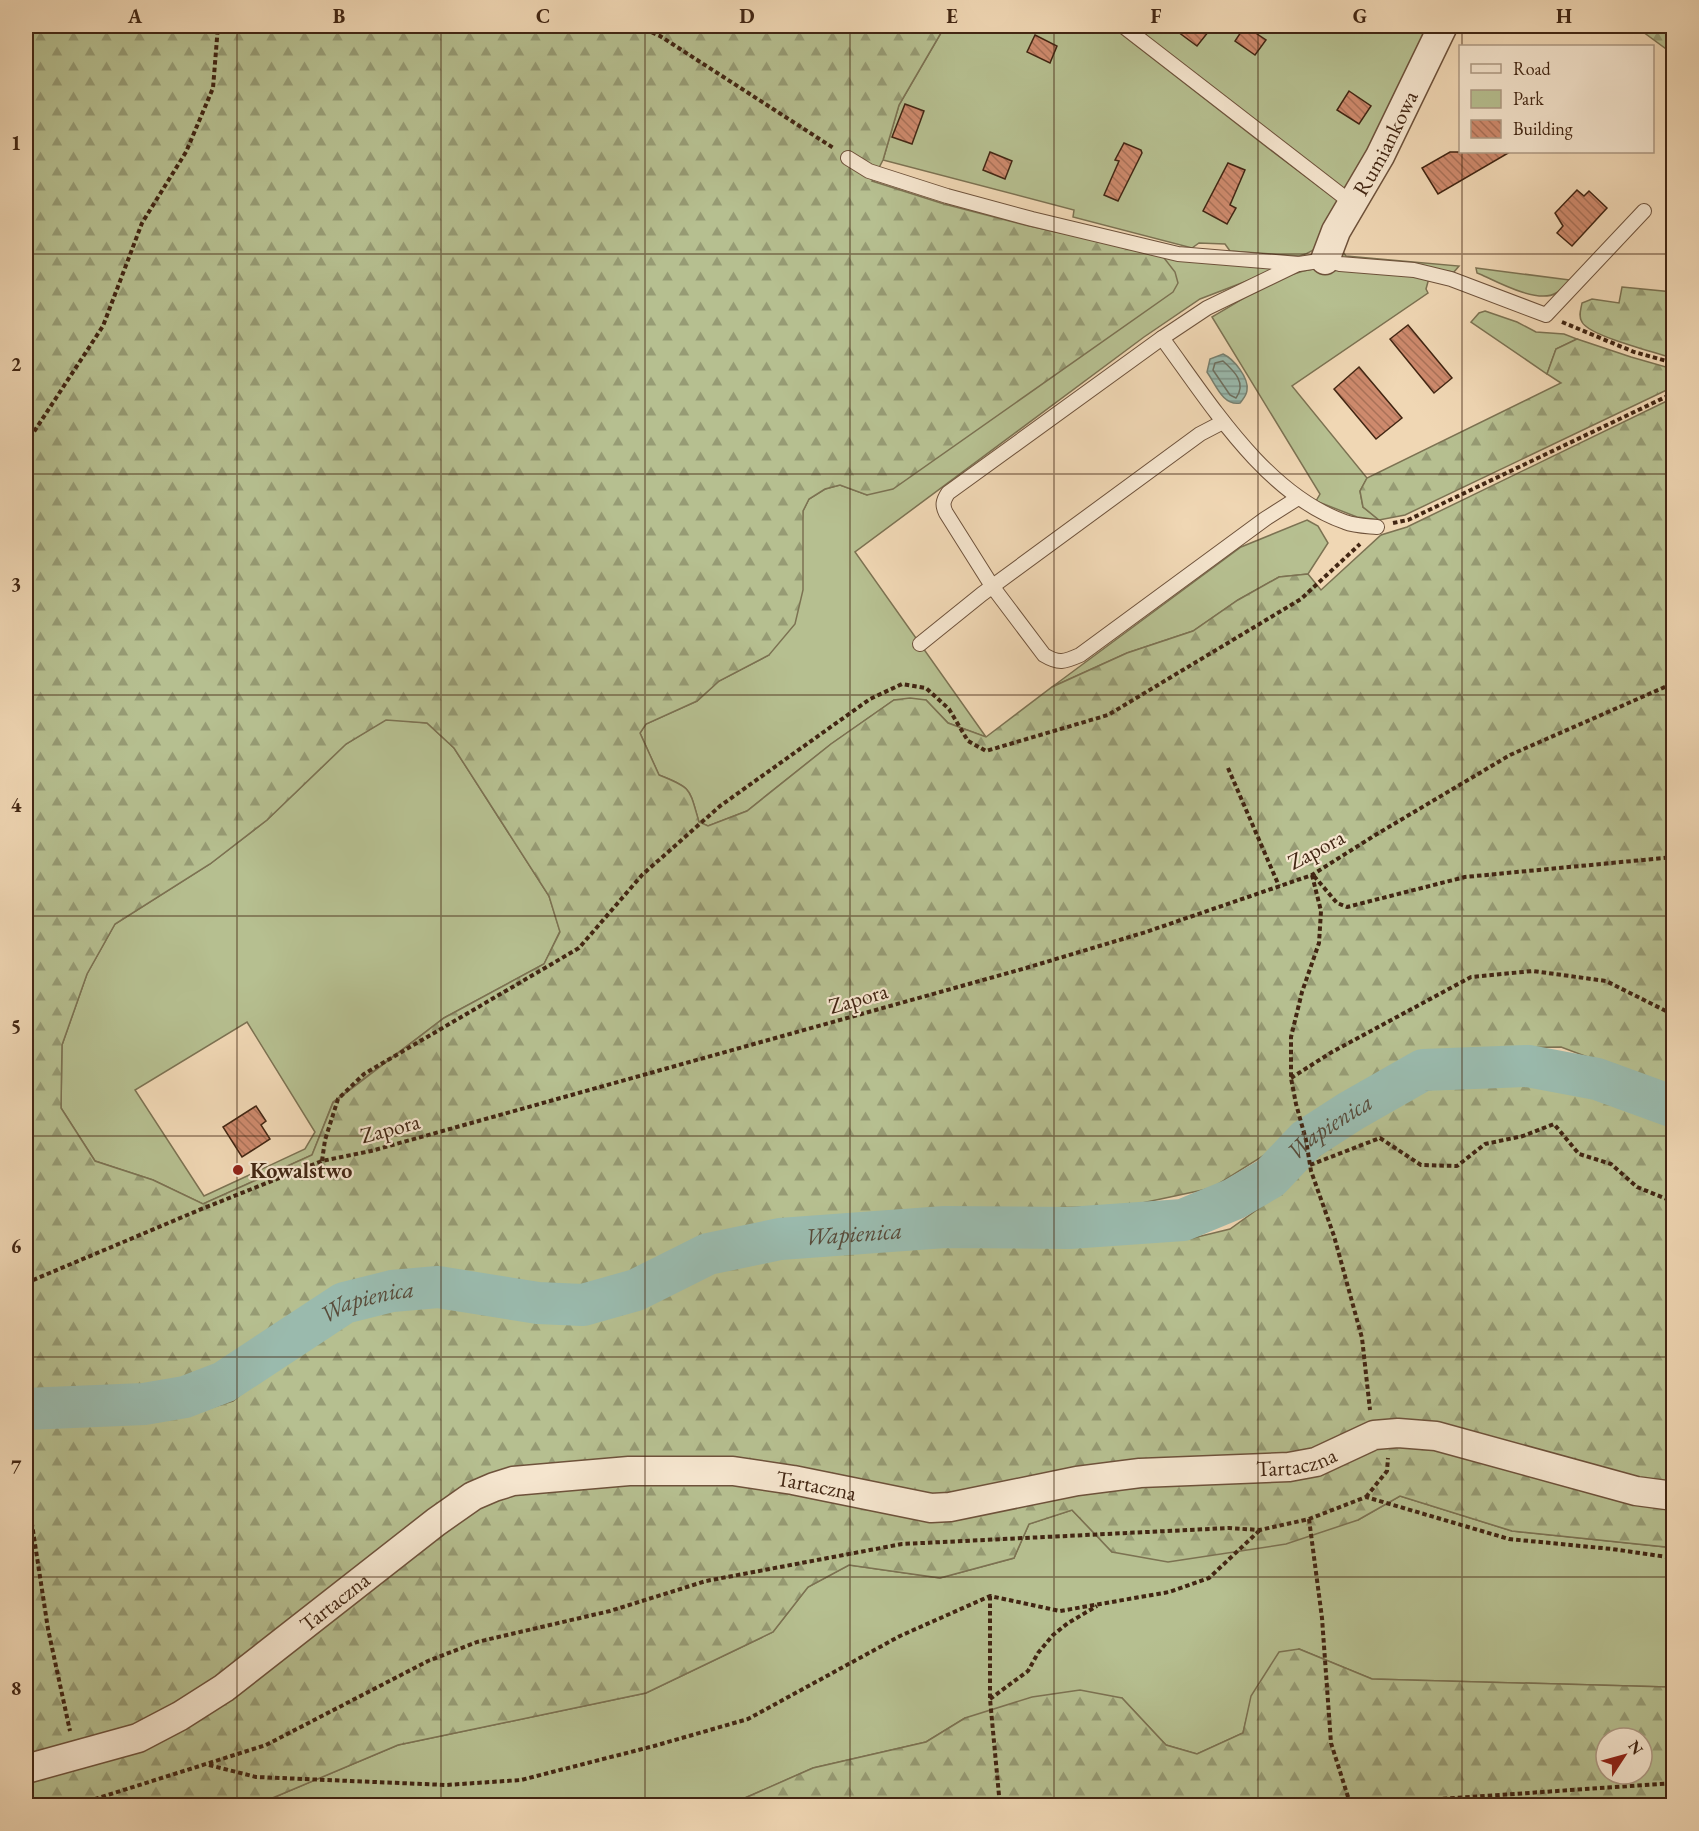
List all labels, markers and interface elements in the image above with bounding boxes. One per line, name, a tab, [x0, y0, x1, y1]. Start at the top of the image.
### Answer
text: A	[127, 3, 143, 29]
text: B	[333, 3, 345, 29]
text: C	[536, 3, 550, 29]
text: D	[739, 3, 755, 29]
text: E	[946, 3, 958, 29]
text: F	[1151, 3, 1162, 29]
text: G	[1353, 3, 1367, 29]
text: H	[1556, 3, 1572, 29]
legend	[1459, 45, 1654, 153]
text: Road	[1513, 57, 1552, 80]
street label: Rumiankowa	[1346, 85, 1425, 201]
text: Park	[1513, 87, 1544, 110]
text: Building	[1513, 117, 1573, 140]
text: 1	[11, 130, 21, 156]
text: 2	[11, 351, 22, 377]
text: 3	[11, 571, 21, 597]
text: 4	[11, 792, 22, 818]
street label: Zapora	[1283, 822, 1350, 876]
street label: Zapora	[825, 976, 891, 1021]
text: 5	[11, 1013, 21, 1039]
water label: Wapienica	[1279, 1086, 1378, 1166]
street label: Zapora	[357, 1107, 423, 1150]
place label: Kowalstwo	[250, 1156, 352, 1185]
marker: Kowalstwo	[231, 1163, 245, 1177]
water label: Wapienica	[804, 1214, 903, 1252]
text: 6	[11, 1233, 22, 1259]
water label: Wapienica	[314, 1273, 415, 1330]
street label: Tartaczna	[1256, 1440, 1342, 1483]
text: 7	[11, 1454, 22, 1480]
street label: Tartaczna	[774, 1464, 859, 1508]
street label: Tartaczna	[294, 1565, 376, 1638]
text: 8	[11, 1675, 21, 1701]
north arrow	[1594, 1726, 1654, 1786]
text: N	[1623, 1736, 1648, 1759]

